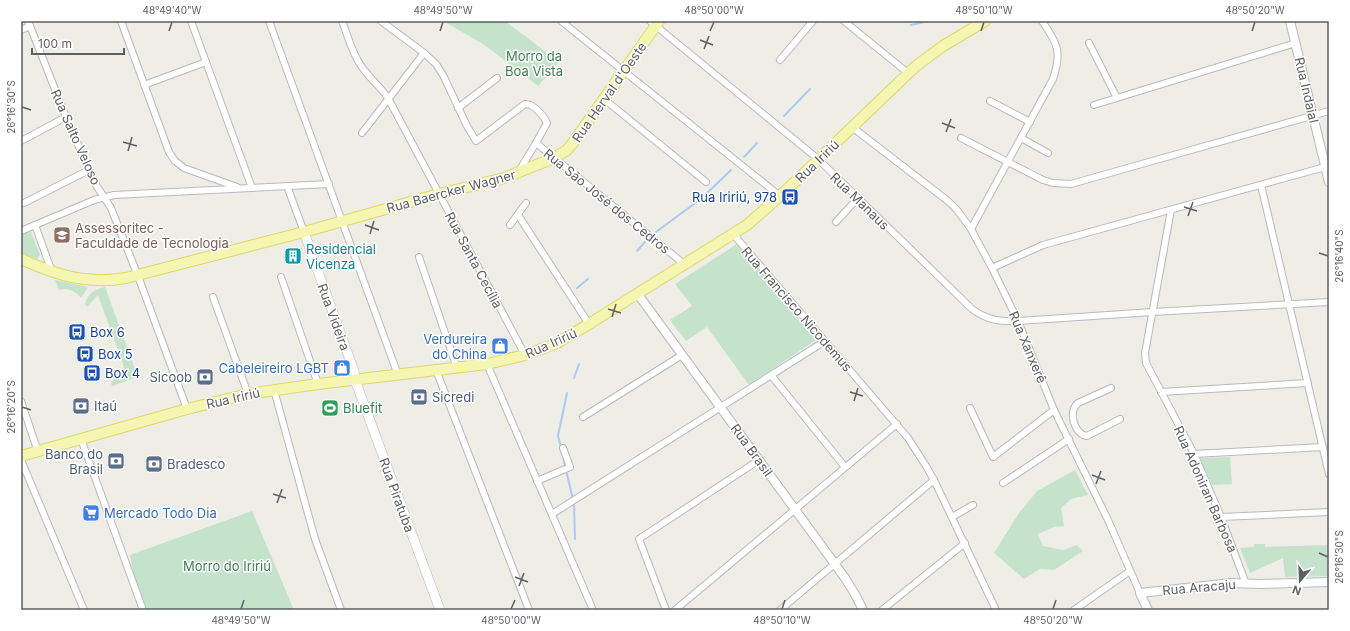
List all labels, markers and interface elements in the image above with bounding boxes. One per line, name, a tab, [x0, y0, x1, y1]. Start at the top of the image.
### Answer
text: 48°49'40"W	[143, 4, 202, 16]
text: 48°49'50"W	[413, 4, 473, 16]
text: 48°50'00"W	[684, 4, 744, 16]
text: 48°50'10"W	[955, 4, 1013, 16]
text: 48°50'20"W	[1225, 4, 1285, 16]
scale bar	[32, 30, 124, 56]
text: 100 m	[38, 36, 72, 51]
street label: Rua Herval d'Oeste	[568, 39, 650, 145]
park label: Morro da Boa Vista	[505, 48, 563, 79]
street label: Rua Indaial	[1292, 56, 1322, 124]
text: 26°16'30"S	[5, 80, 17, 134]
street label: Rua Salto Veloso	[48, 87, 104, 188]
street label: Rua Iririú	[792, 136, 842, 186]
street label: Rua São José dos Cedros	[541, 145, 674, 257]
street label: Rua Baercker Wagner	[385, 166, 517, 216]
street label: Rua Manaus	[827, 169, 893, 233]
bus stop icon: Rua Iririú, 978	[780, 187, 800, 207]
place label: Rua Iririú, 978	[692, 189, 777, 205]
street label: Rua Santa Cecília	[442, 209, 506, 311]
place label: Assessoritec - Faculdade de Tecnologia	[75, 220, 229, 251]
school or university icon: Assessoritec - Faculdade de Tecnologia	[52, 225, 72, 245]
text: 26°16'40"S	[1333, 229, 1345, 283]
place label: Residencial Vicenza	[306, 241, 376, 272]
street label: Rua Francisco Nicodemus	[738, 243, 856, 375]
building icon: Residencial Vicenza	[283, 246, 303, 266]
street label: Rua Videira	[315, 281, 353, 353]
street label: Rua Xanxerê	[1006, 309, 1050, 385]
bus stop icon: Box 6	[67, 322, 87, 342]
place label: Box 6	[90, 324, 125, 340]
street label: Rua Iririú	[523, 325, 579, 361]
place label: Verdureira do China	[423, 331, 487, 362]
shop icon: Verdureira do China	[490, 336, 510, 356]
bus stop icon: Box 5	[75, 344, 95, 364]
place label: Box 5	[98, 346, 133, 362]
shop icon: Cabeleireiro LGBT	[332, 358, 352, 378]
place label: Cabeleireiro LGBT	[218, 360, 329, 376]
bus stop icon: Box 4	[82, 363, 102, 383]
place label: Box 4	[105, 365, 140, 381]
bank icon: Sicoob	[195, 367, 215, 387]
place label: Sicoob	[150, 369, 192, 385]
text: 26°16'20"S	[5, 380, 17, 434]
street label: Rua Iririú	[205, 384, 261, 412]
bank icon: Sicredi	[409, 387, 429, 407]
place label: Sicredi	[432, 389, 474, 405]
bank icon: Itaú	[71, 396, 91, 416]
place label: Itaú	[94, 398, 117, 414]
sports icon: Bluefit	[320, 398, 340, 418]
place label: Bluefit	[343, 400, 382, 416]
street label: Rua Brasil	[728, 421, 776, 479]
street label: Rua Adoniran Barbosa	[1171, 423, 1241, 555]
place label: Banco do Brasil	[45, 446, 103, 477]
bank icon: Banco do Brasil	[106, 451, 126, 471]
bank icon: Bradesco	[144, 454, 164, 474]
place label: Bradesco	[167, 456, 226, 472]
street label: Rua Piratuba	[376, 456, 418, 534]
supermarket icon: Mercado Todo Dia	[81, 503, 101, 523]
place label: Mercado Todo Dia	[104, 505, 217, 521]
text: 26°16'30"S	[1333, 530, 1345, 584]
park label: Morro do Iririú	[183, 558, 271, 574]
north arrow	[1280, 561, 1320, 601]
street label: Rua Aracaju	[1162, 576, 1236, 598]
text: N	[1290, 582, 1303, 598]
text: 48°49'50"W	[211, 614, 271, 626]
text: 48°50'00"W	[481, 614, 541, 626]
text: 48°50'10"W	[753, 614, 811, 626]
text: 48°50'20"W	[1023, 614, 1083, 626]

